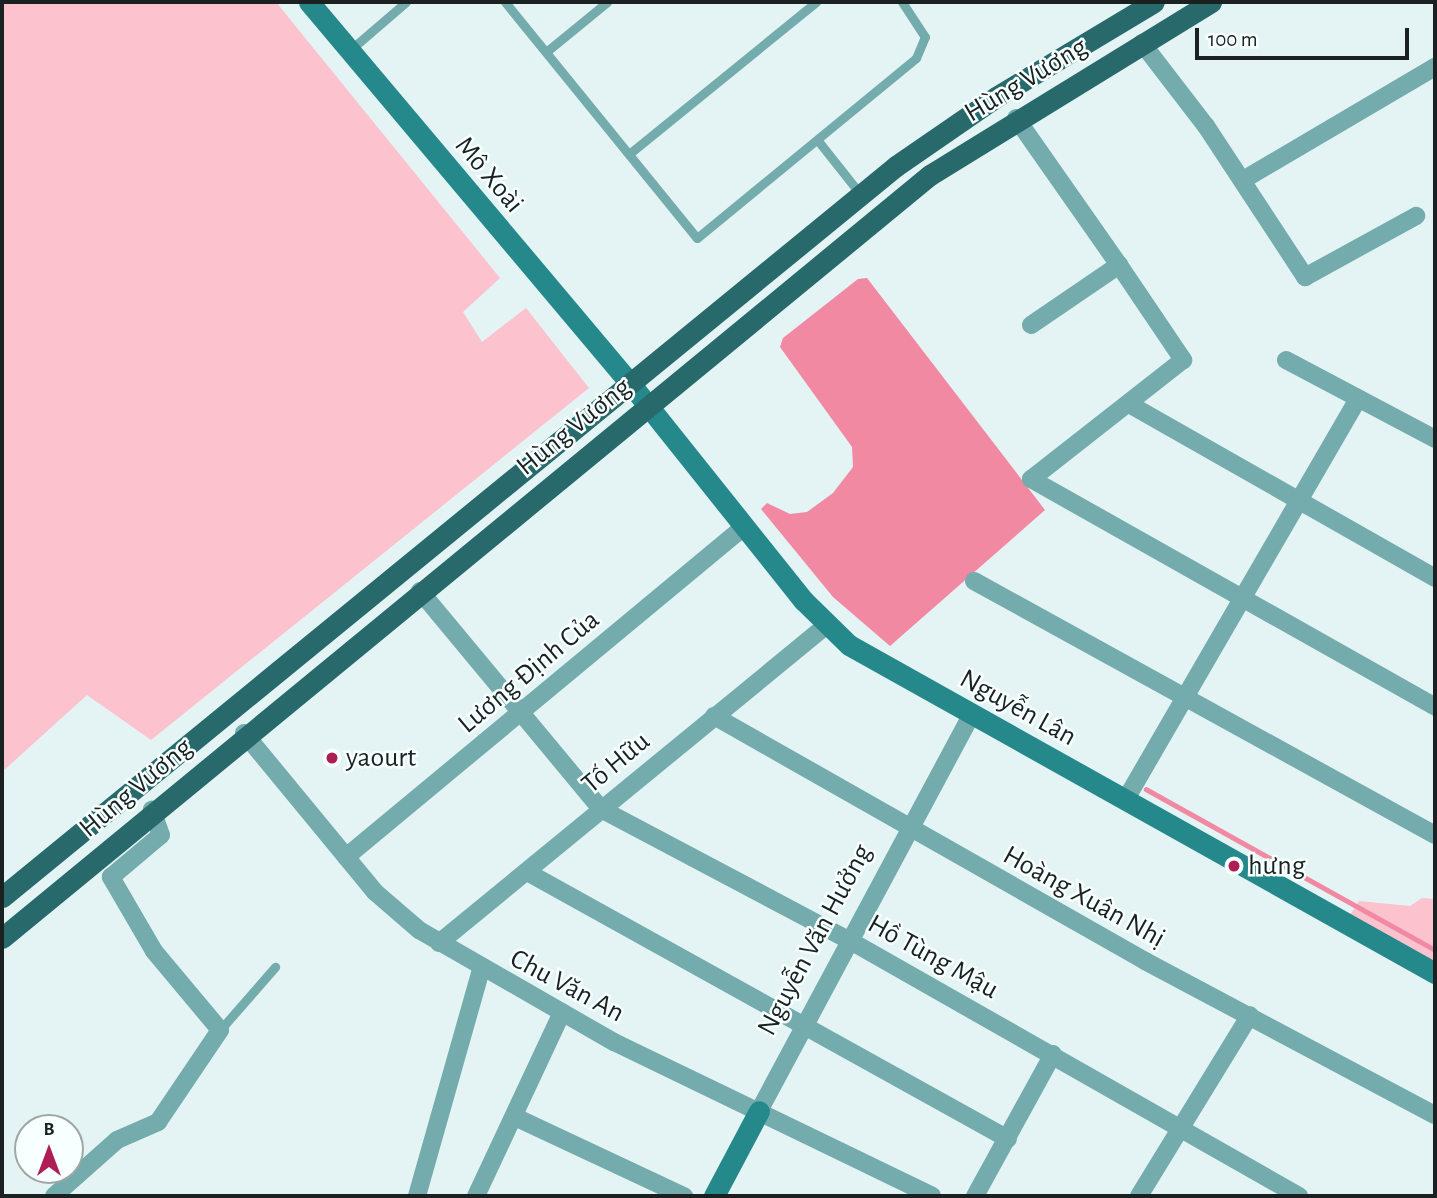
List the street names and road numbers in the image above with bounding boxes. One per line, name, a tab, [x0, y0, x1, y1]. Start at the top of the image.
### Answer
street label: Hùng Vương	[958, 30, 1094, 130]
street label: Mô Xoài	[447, 130, 531, 220]
street label: Hùng Vương	[510, 371, 638, 483]
street label: Lương Định Của	[451, 603, 607, 741]
street label: Nguyễn Lân	[954, 662, 1082, 754]
street label: Tố Hữu	[575, 725, 657, 801]
street label: Hùng Vương	[73, 731, 199, 845]
street label: Nguyễn Văn Hưởng	[750, 839, 880, 1041]
street label: Hoàng Xuân Nhị	[997, 839, 1171, 955]
street label: Hồ Tùng Mậu	[862, 907, 1004, 1007]
street label: Chu Văn An	[504, 942, 630, 1030]

